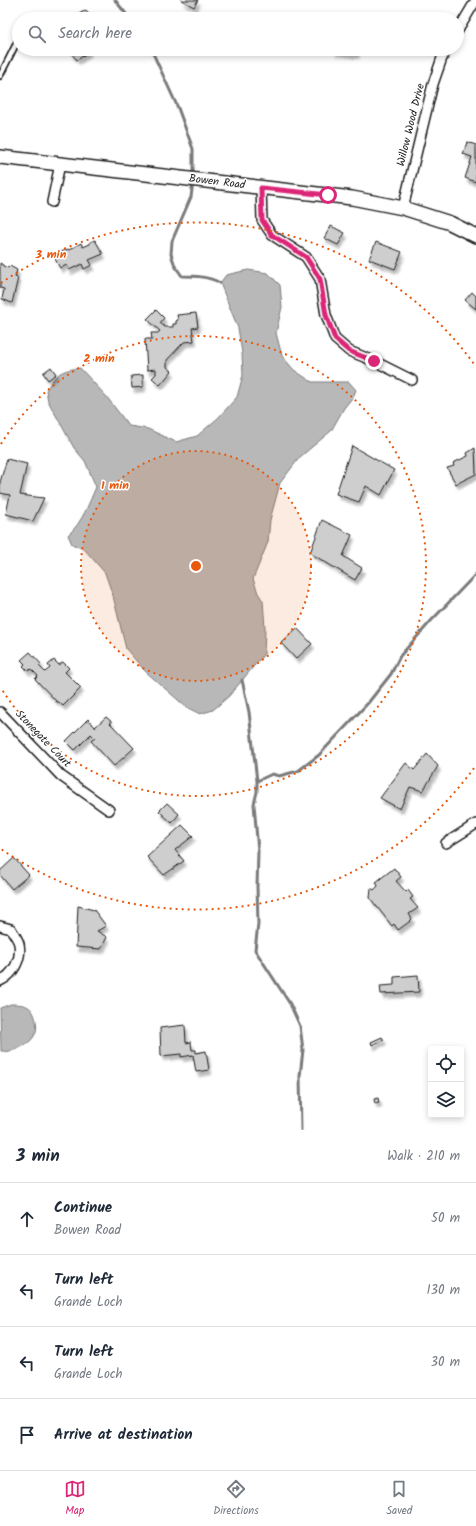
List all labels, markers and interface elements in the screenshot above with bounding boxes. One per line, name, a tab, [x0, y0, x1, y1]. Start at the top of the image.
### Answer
search box	[12, 12, 464, 56]
text: Search here	[58, 22, 132, 46]
icon: search	[26, 23, 48, 45]
street label: Willow Wood Drive	[392, 82, 430, 168]
street label: Bowen Road	[188, 170, 247, 194]
route start	[319, 186, 337, 204]
text: 3 min	[35, 245, 67, 264]
text: 2 min	[83, 349, 115, 368]
route end	[365, 352, 383, 370]
text: 1 min	[101, 476, 129, 495]
centre of rings	[189, 559, 203, 573]
street label: Stonegate Court	[11, 706, 76, 773]
map controls	[428, 1046, 464, 1118]
button: locate	[428, 1046, 464, 1082]
button: layers	[428, 1082, 464, 1118]
text: 3 min	[16, 1143, 60, 1170]
text: Walk · 210 m	[387, 1146, 460, 1167]
text: Continue	[54, 1196, 112, 1220]
icon: ahead	[16, 1208, 38, 1230]
text: 50 m	[431, 1208, 460, 1229]
text: Bowen Road	[54, 1220, 121, 1241]
text: Turn left	[54, 1268, 114, 1292]
icon: left	[16, 1280, 38, 1302]
text: 130 m	[426, 1280, 460, 1301]
text: Grande Loch	[54, 1292, 123, 1313]
text: Turn left	[54, 1340, 114, 1364]
icon: left	[16, 1352, 38, 1374]
text: 30 m	[431, 1352, 460, 1373]
text: Grande Loch	[54, 1364, 123, 1385]
text: Arrive at destination	[54, 1423, 193, 1447]
icon: arrive	[16, 1424, 38, 1446]
tab: Map	[64, 1478, 86, 1520]
tab: Directions	[213, 1478, 259, 1520]
tab: Saved	[386, 1478, 412, 1520]

